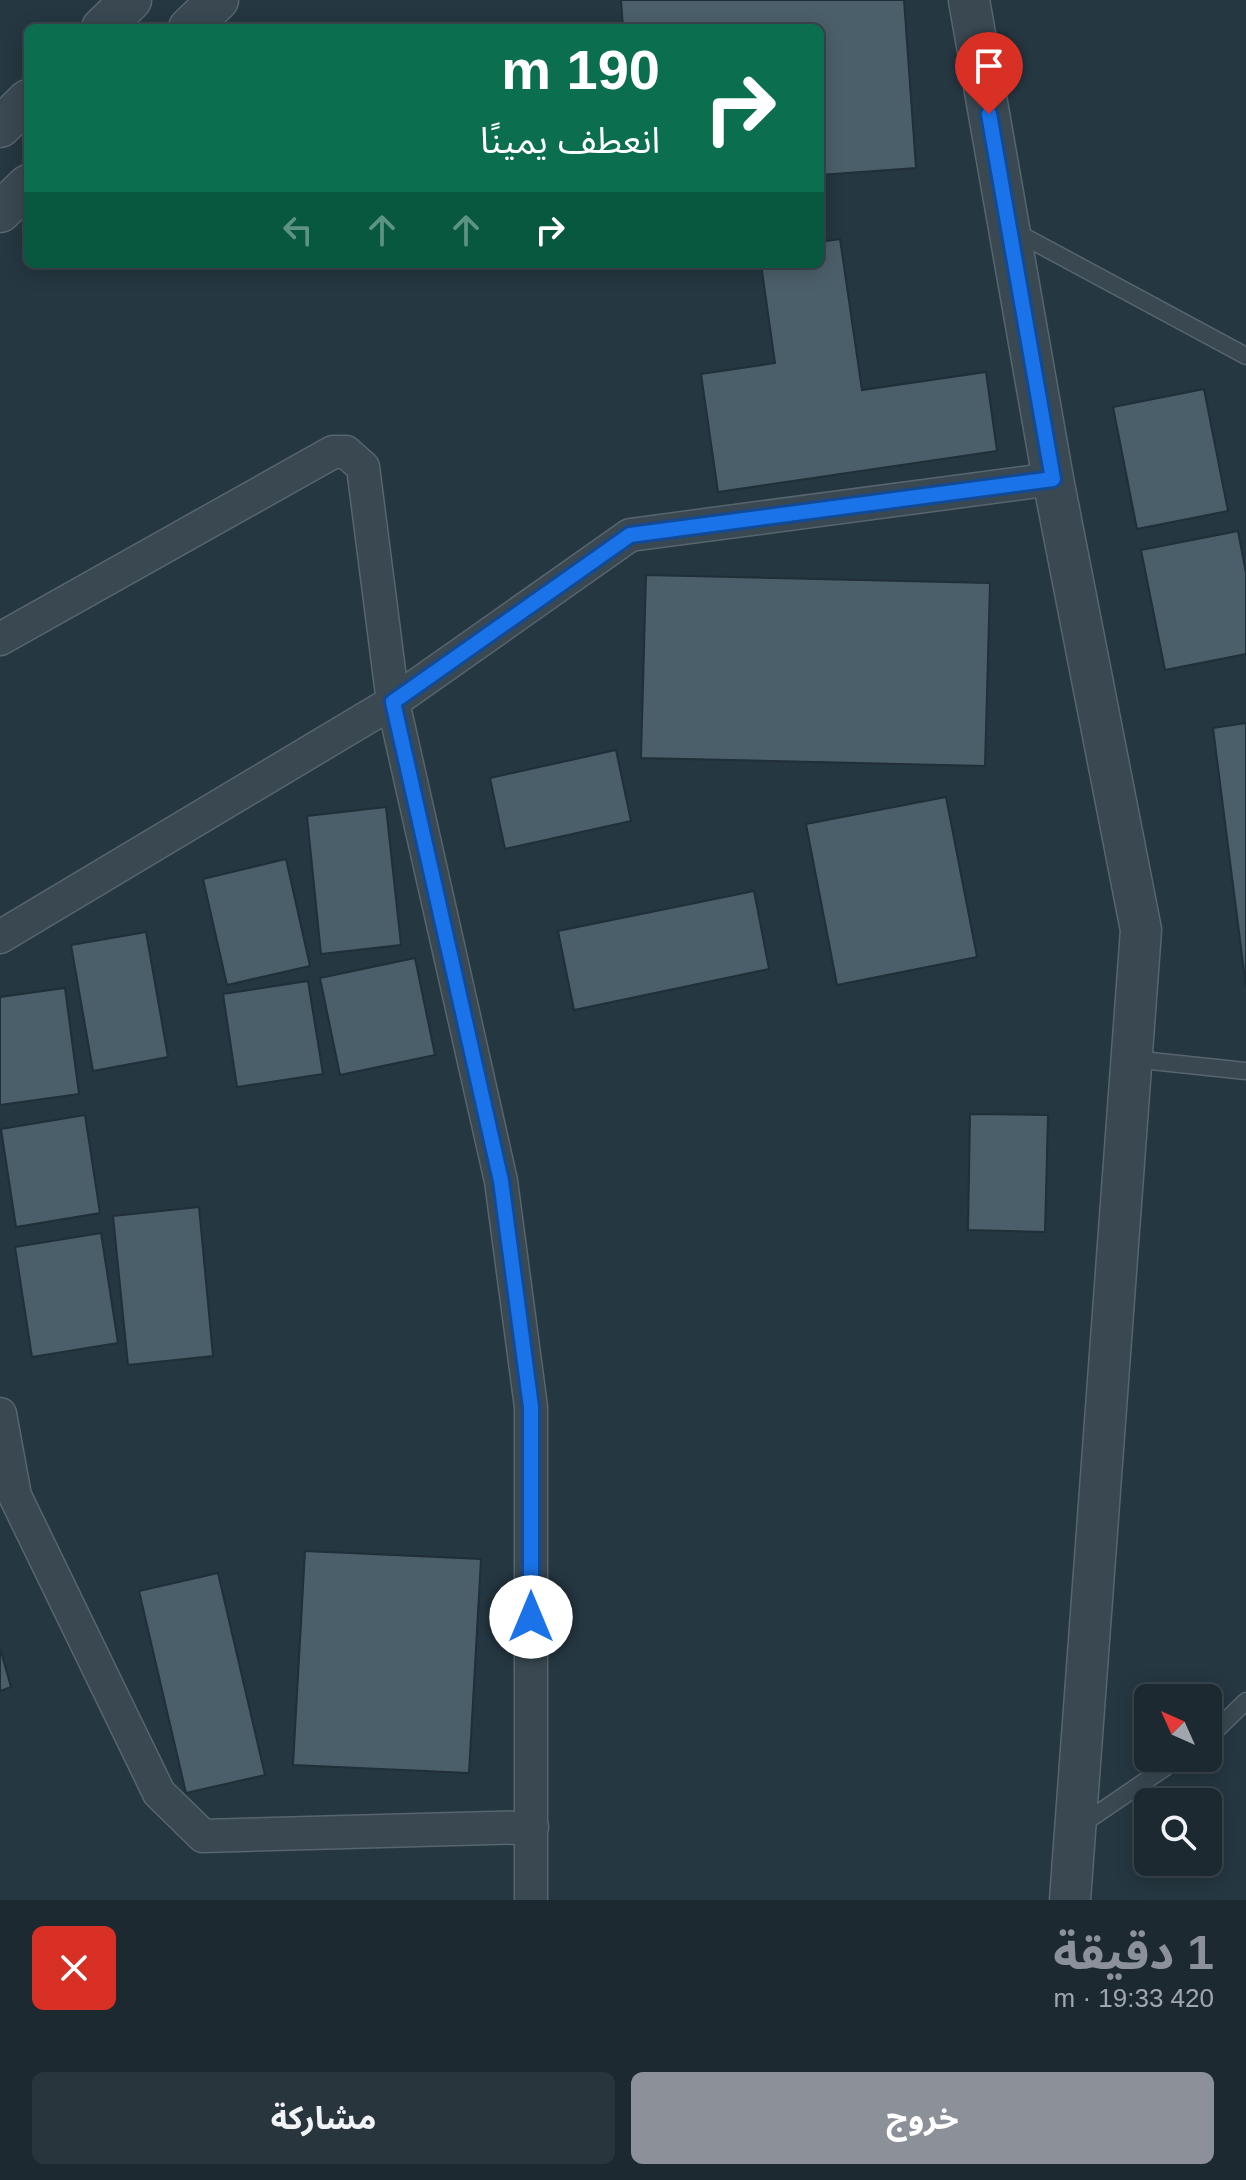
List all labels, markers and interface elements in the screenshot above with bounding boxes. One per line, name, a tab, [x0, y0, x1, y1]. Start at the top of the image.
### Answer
pin	[955, 32, 1023, 114]
text: 190 m	[501, 38, 660, 101]
icon: arrive	[967, 44, 1011, 88]
icon: right	[688, 56, 792, 160]
text: انعطف يمينًا	[480, 120, 660, 161]
icon: left	[276, 208, 320, 252]
icon: ahead	[360, 208, 404, 252]
icon: ahead	[444, 208, 488, 252]
icon: right	[528, 208, 572, 252]
position arrow	[489, 1575, 573, 1659]
north arrow	[1134, 1684, 1222, 1772]
map controls	[1134, 1684, 1222, 1876]
button: search	[1134, 1788, 1222, 1876]
button: close	[32, 1926, 116, 2010]
text: 1 دقيقة	[1053, 1926, 1214, 1979]
text: 420 m · 19:33	[1054, 1983, 1214, 2013]
button: مشاركة	[32, 2072, 615, 2164]
button: خروج	[631, 2072, 1214, 2164]

